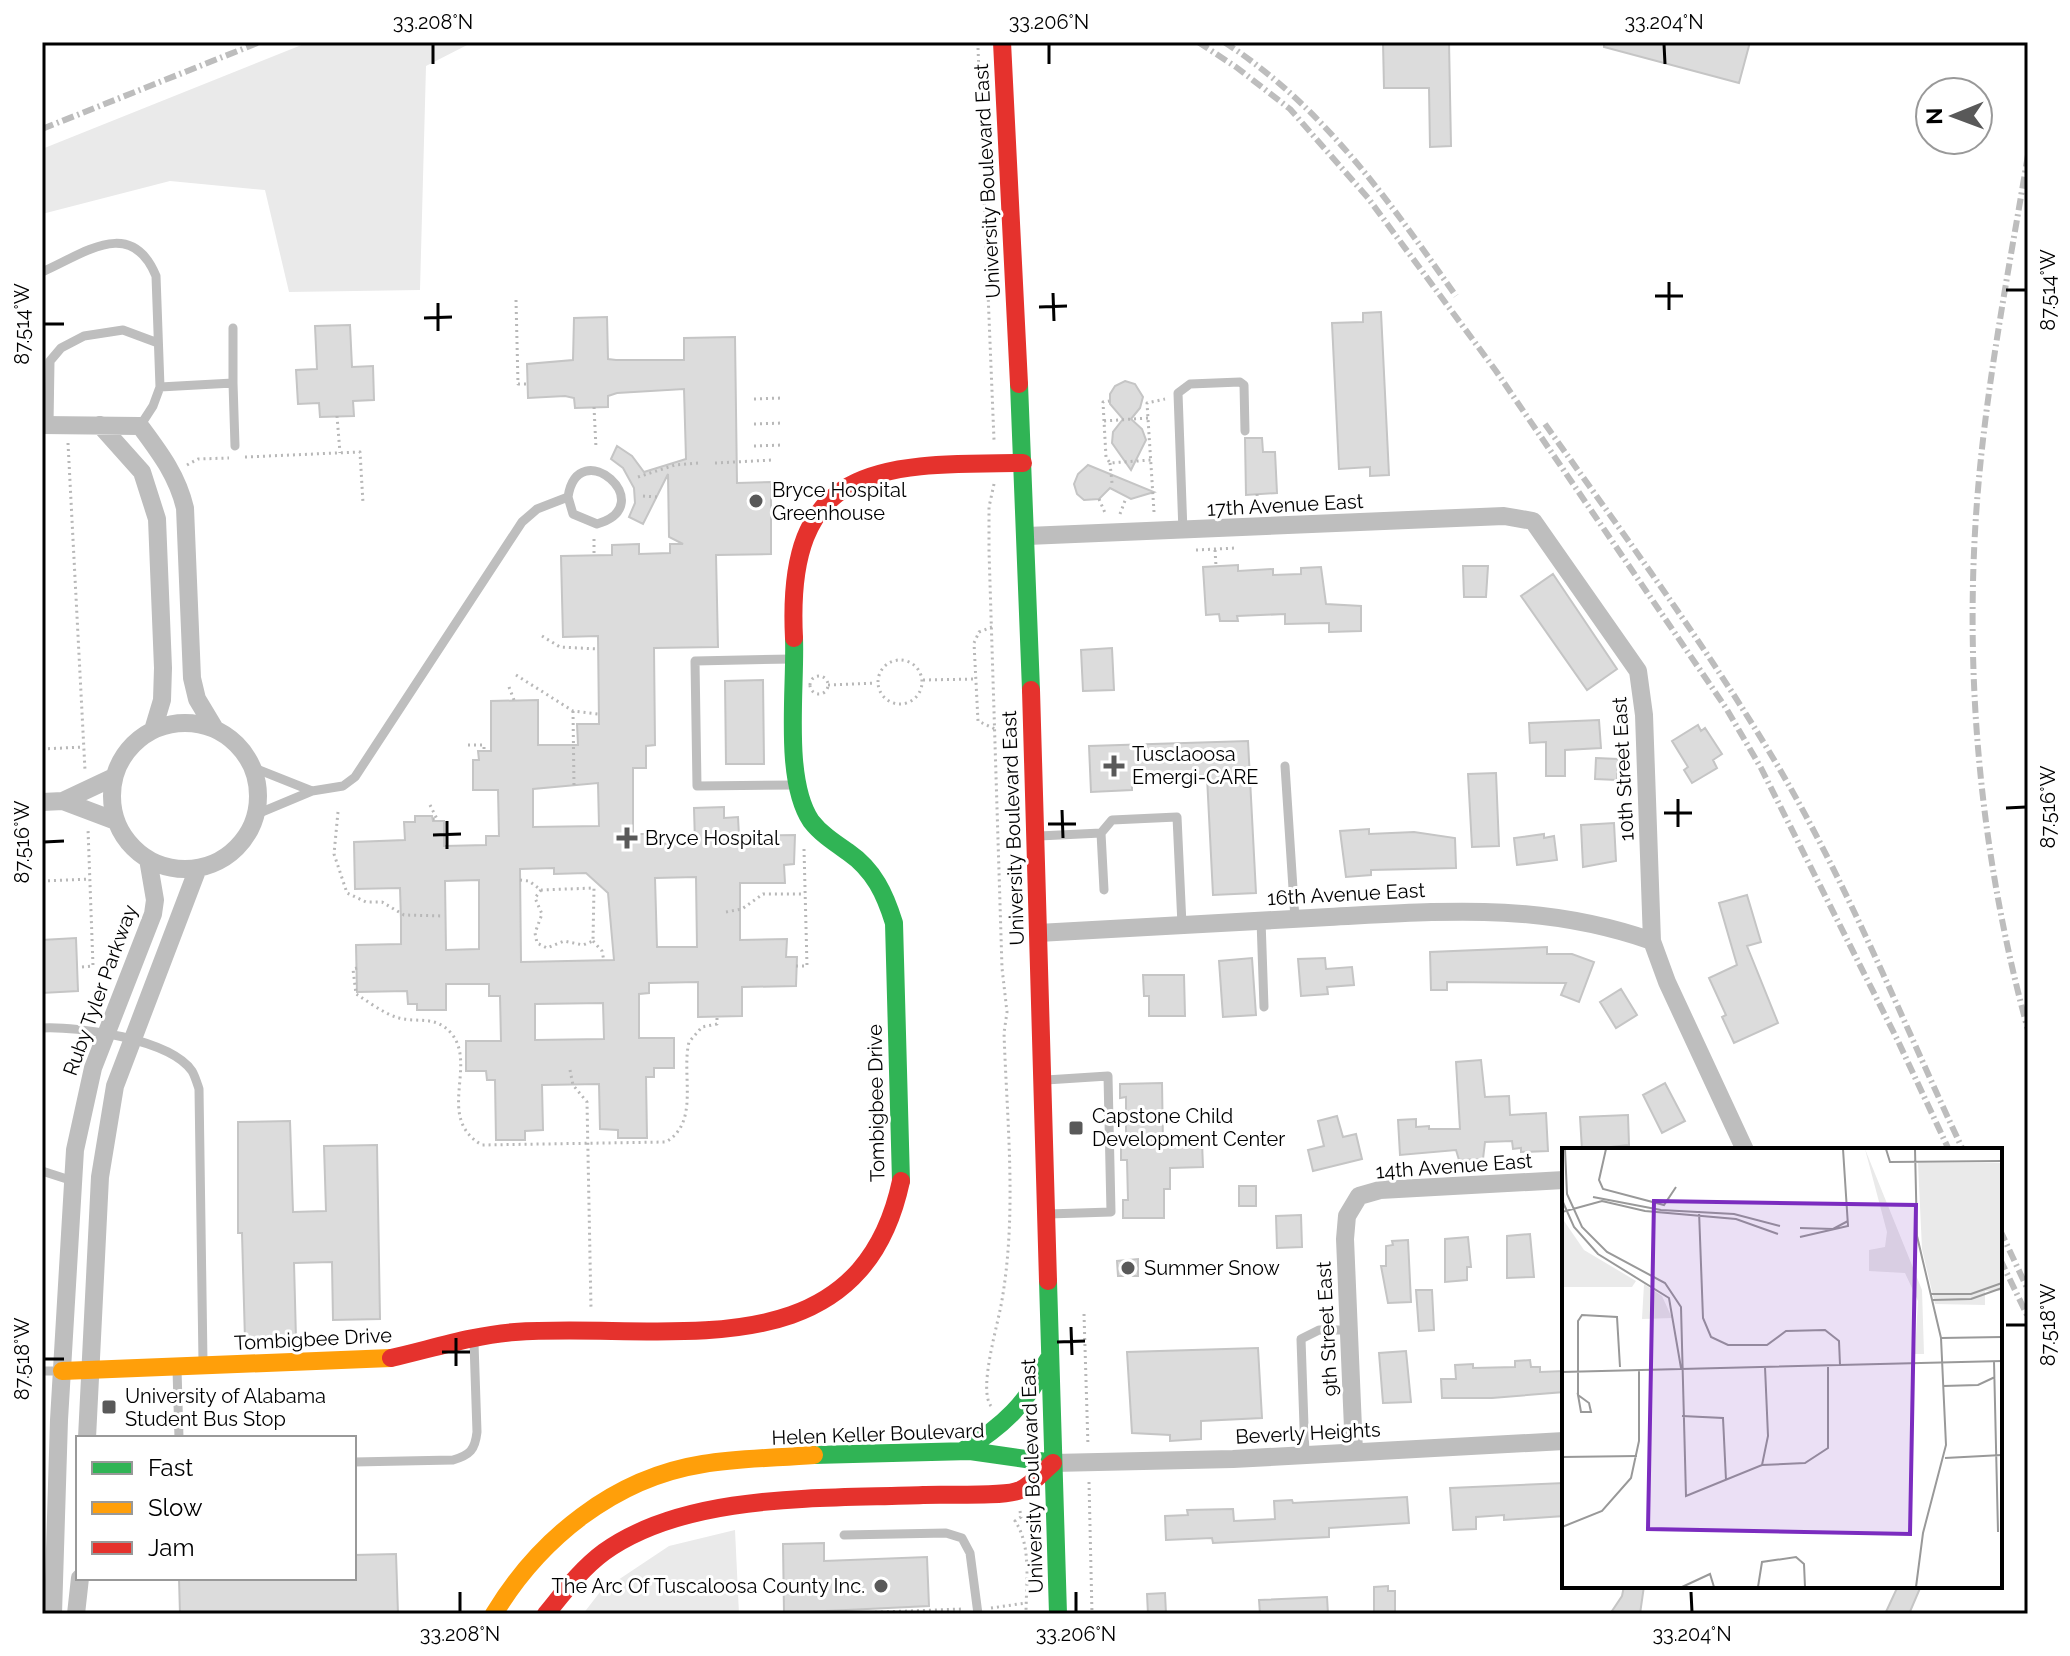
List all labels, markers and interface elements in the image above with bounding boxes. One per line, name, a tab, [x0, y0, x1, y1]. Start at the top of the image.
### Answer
text: 33.208°N	[393, 10, 473, 34]
text: 33.206°N	[1009, 10, 1089, 34]
text: 33.204°N	[1624, 10, 1704, 34]
street label: University Boulevard East	[969, 63, 1005, 299]
north arrow	[1914, 76, 1994, 156]
text: N	[1921, 108, 1947, 125]
text: 87.514°W	[2036, 249, 2060, 331]
text: 87.514°W	[10, 283, 34, 365]
place label: Bryce Hospital Greenhouse	[772, 478, 907, 525]
street label: 17th Avenue East	[1206, 489, 1364, 521]
marker: Bryce Hospital Greenhouse	[747, 492, 765, 510]
street label: 10th Street East	[1607, 696, 1639, 842]
street label: University Boulevard East	[997, 710, 1029, 946]
place label: Tusclaoosa Emergi-CARE	[1132, 742, 1258, 789]
marker: Tusclaoosa Emergi-CARE	[1103, 755, 1125, 777]
text: 87.516°W	[2036, 766, 2060, 848]
text: 87.516°W	[10, 801, 34, 883]
place label: Bryce Hospital	[645, 826, 780, 850]
marker: Bryce Hospital	[616, 827, 638, 849]
street label: 16th Avenue East	[1266, 878, 1426, 910]
street label: Ruby Tyler Parkway	[58, 901, 142, 1079]
street label: Tombigbee Drive	[863, 1024, 889, 1182]
place label: Capstone Child Development Center	[1092, 1104, 1285, 1151]
marker: Capstone Child Development Center	[1067, 1119, 1085, 1137]
inset map	[1562, 1148, 2002, 1588]
street label: 14th Avenue East	[1375, 1149, 1533, 1183]
place label: Summer Snow	[1144, 1256, 1280, 1280]
marker: Summer Snow	[1119, 1259, 1137, 1277]
street label: 9th Street East	[1311, 1261, 1343, 1397]
text: 87.518°W	[2036, 1284, 2060, 1366]
text: 87.518°W	[10, 1318, 34, 1400]
street label: Tombigbee Drive	[234, 1323, 393, 1355]
street label: University Boulevard East	[1016, 1358, 1048, 1594]
place label: University of Alabama Student Bus Stop	[125, 1384, 326, 1431]
marker: University of Alabama Student Bus Stop	[100, 1398, 118, 1416]
street label: Beverly Heights	[1235, 1417, 1381, 1449]
street label: Helen Keller Boulevard	[771, 1418, 985, 1450]
legend	[76, 1436, 356, 1580]
text: Fast	[148, 1453, 193, 1482]
text: Slow	[148, 1493, 203, 1522]
text: Jam	[148, 1533, 194, 1562]
place label: The Arc Of Tuscaloosa County Inc.	[552, 1574, 865, 1598]
marker: The Arc Of Tuscaloosa County Inc.	[872, 1577, 890, 1595]
text: 33.208°N	[420, 1622, 500, 1646]
text: 33.206°N	[1036, 1622, 1116, 1646]
text: 33.204°N	[1652, 1622, 1732, 1646]

